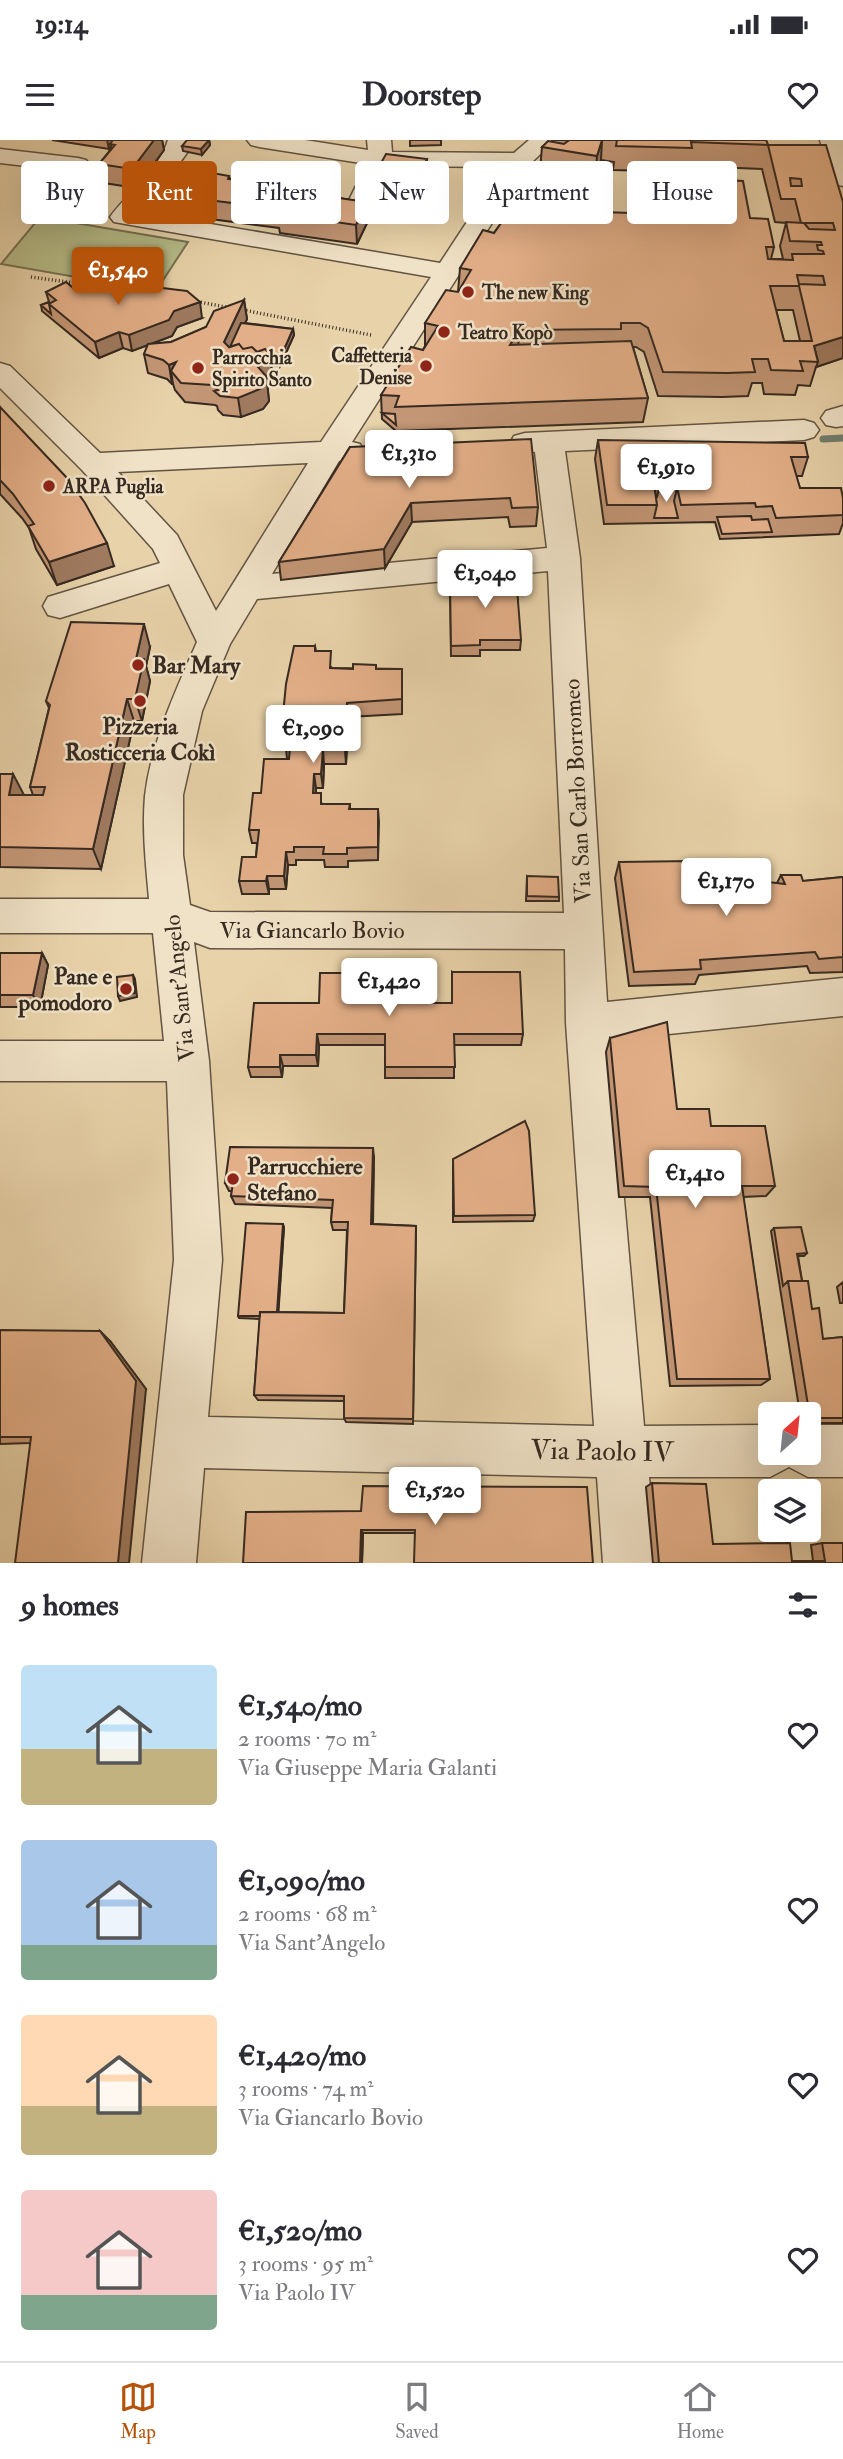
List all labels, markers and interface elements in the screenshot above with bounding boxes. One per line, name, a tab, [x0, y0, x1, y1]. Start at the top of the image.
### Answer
text: 19:14	[35, 9, 87, 41]
text: Doorstep	[362, 75, 481, 115]
icon: menu	[21, 76, 59, 114]
icon: heart	[784, 76, 822, 114]
chip: Buy	[21, 161, 108, 224]
chip: Rent	[122, 161, 217, 224]
chip: Filters	[231, 161, 341, 224]
chip: New	[355, 161, 449, 224]
chip: Apartment	[463, 161, 613, 224]
chip: House	[627, 161, 737, 224]
pin: €1,540	[61, 248, 175, 307]
text: €1,540	[88, 255, 148, 284]
place label: The new King	[481, 281, 590, 306]
marker: The new King	[460, 284, 476, 300]
place label: Teatro Kopò	[457, 321, 553, 346]
marker: Teatro Kopò	[436, 324, 452, 340]
place label: Caffetteria Denise	[331, 344, 413, 390]
place label: Parrocchia Spirito Santo	[212, 346, 312, 393]
marker: Caffetteria Denise	[418, 358, 434, 374]
marker: Parrocchia Spirito Santo	[190, 360, 206, 376]
pin: €1,310	[352, 430, 466, 490]
text: €1,310	[381, 438, 437, 467]
pin: €1,910	[609, 444, 723, 504]
text: €1,910	[637, 452, 695, 481]
place label: ARPA Puglia	[62, 475, 165, 500]
marker: ARPA Puglia	[41, 478, 57, 494]
pin: €1,040	[428, 550, 542, 610]
text: €1,040	[453, 558, 517, 587]
place label: Bar Mary	[152, 651, 241, 681]
marker: Bar Mary	[130, 657, 146, 673]
street label: Via San Carlo Borromeo	[557, 678, 598, 904]
marker: Pizzeria Rosticceria Cokì	[132, 693, 148, 709]
pin: €1,090	[256, 706, 370, 765]
place label: Pizzeria Rosticceria Cokì	[65, 712, 215, 767]
text: €1,090	[282, 713, 344, 742]
pin: €1,170	[669, 858, 783, 918]
text: €1,170	[697, 866, 755, 895]
street label: Via Sant'Angelo	[157, 913, 202, 1063]
street label: Via Giancarlo Bovio	[219, 916, 405, 945]
pin: €1,420	[332, 958, 446, 1018]
place label: Pane e pomodoro	[18, 962, 112, 1018]
text: €1,420	[357, 966, 421, 995]
marker: Pane e pomodoro	[118, 981, 134, 997]
pin: €1,410	[638, 1150, 752, 1210]
place label: Parrucchiere Stefano	[247, 1152, 363, 1207]
text: €1,410	[665, 1158, 725, 1187]
marker: Parrucchiere Stefano	[225, 1171, 241, 1187]
north arrow	[758, 1402, 821, 1465]
map controls	[758, 1402, 821, 1542]
street label: Via Paolo IV	[530, 1433, 675, 1470]
pin: €1,520	[378, 1468, 492, 1527]
text: €1,520	[405, 1475, 465, 1504]
button: layers	[758, 1479, 821, 1542]
icon: filters	[784, 1586, 822, 1624]
text: 9 homes	[21, 1587, 119, 1624]
text: €1,540/mo	[238, 1687, 362, 1724]
icon: home	[77, 1693, 161, 1777]
icon: heart	[784, 1716, 822, 1754]
text: 2 rooms · 70 m²	[238, 1724, 377, 1753]
text: Via Giuseppe Maria Galanti	[238, 1753, 497, 1782]
text: €1,090/mo	[238, 1862, 365, 1899]
icon: home	[77, 1868, 161, 1952]
icon: heart	[784, 1891, 822, 1929]
text: 2 rooms · 68 m²	[238, 1899, 377, 1928]
text: Via Sant'Angelo	[238, 1928, 385, 1957]
text: €1,420/mo	[238, 2037, 366, 2074]
icon: home	[77, 2043, 161, 2127]
icon: heart	[784, 2066, 822, 2104]
text: 3 rooms · 74 m²	[238, 2074, 374, 2103]
text: Via Giancarlo Bovio	[238, 2103, 423, 2132]
text: €1,520/mo	[238, 2212, 362, 2249]
icon: home	[77, 2218, 161, 2302]
icon: heart	[784, 2241, 822, 2279]
text: 3 rooms · 95 m²	[238, 2249, 373, 2278]
text: Via Paolo IV	[238, 2278, 355, 2307]
tab: Map	[119, 2378, 157, 2444]
tab: Saved	[395, 2378, 439, 2444]
tab: Home	[677, 2378, 724, 2444]

